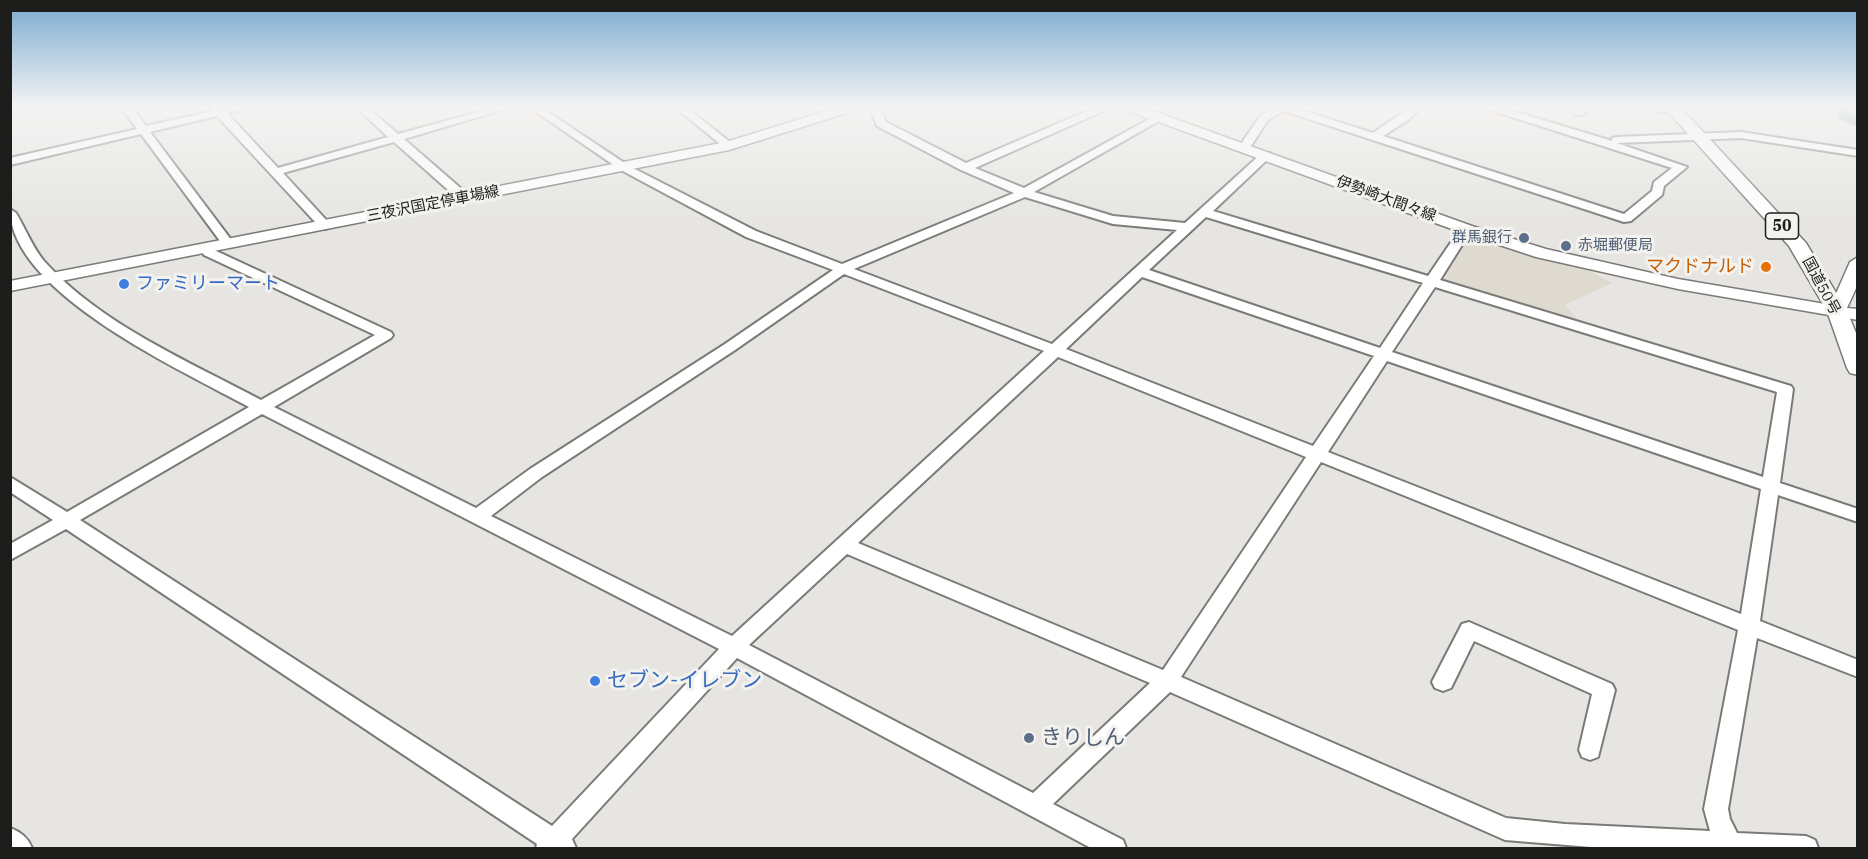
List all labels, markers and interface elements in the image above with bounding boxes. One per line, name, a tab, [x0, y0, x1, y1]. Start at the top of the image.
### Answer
street label: 伊勢崎大間々線	[1334, 173, 1438, 225]
street label: 三夜沢国定停車場線	[365, 182, 501, 226]
road number: 50	[1766, 213, 1798, 239]
place label: 群馬銀行	[1452, 229, 1512, 247]
marker: 群馬銀行	[1517, 231, 1531, 245]
place label: 赤堀郵便局	[1578, 237, 1653, 255]
marker: 赤堀郵便局	[1559, 239, 1573, 253]
street label: 国道50号	[1798, 254, 1844, 318]
place label: マクドナルド	[1646, 256, 1754, 278]
marker: マクドナルド	[1759, 260, 1773, 274]
place label: ファミリーマート	[136, 273, 280, 295]
marker: ファミリーマート	[117, 277, 131, 291]
place label: セブン-イレブン	[607, 668, 762, 694]
marker: セブン-イレブン	[588, 674, 602, 688]
place label: きりしん	[1041, 725, 1125, 751]
marker: きりしん	[1022, 731, 1036, 745]

